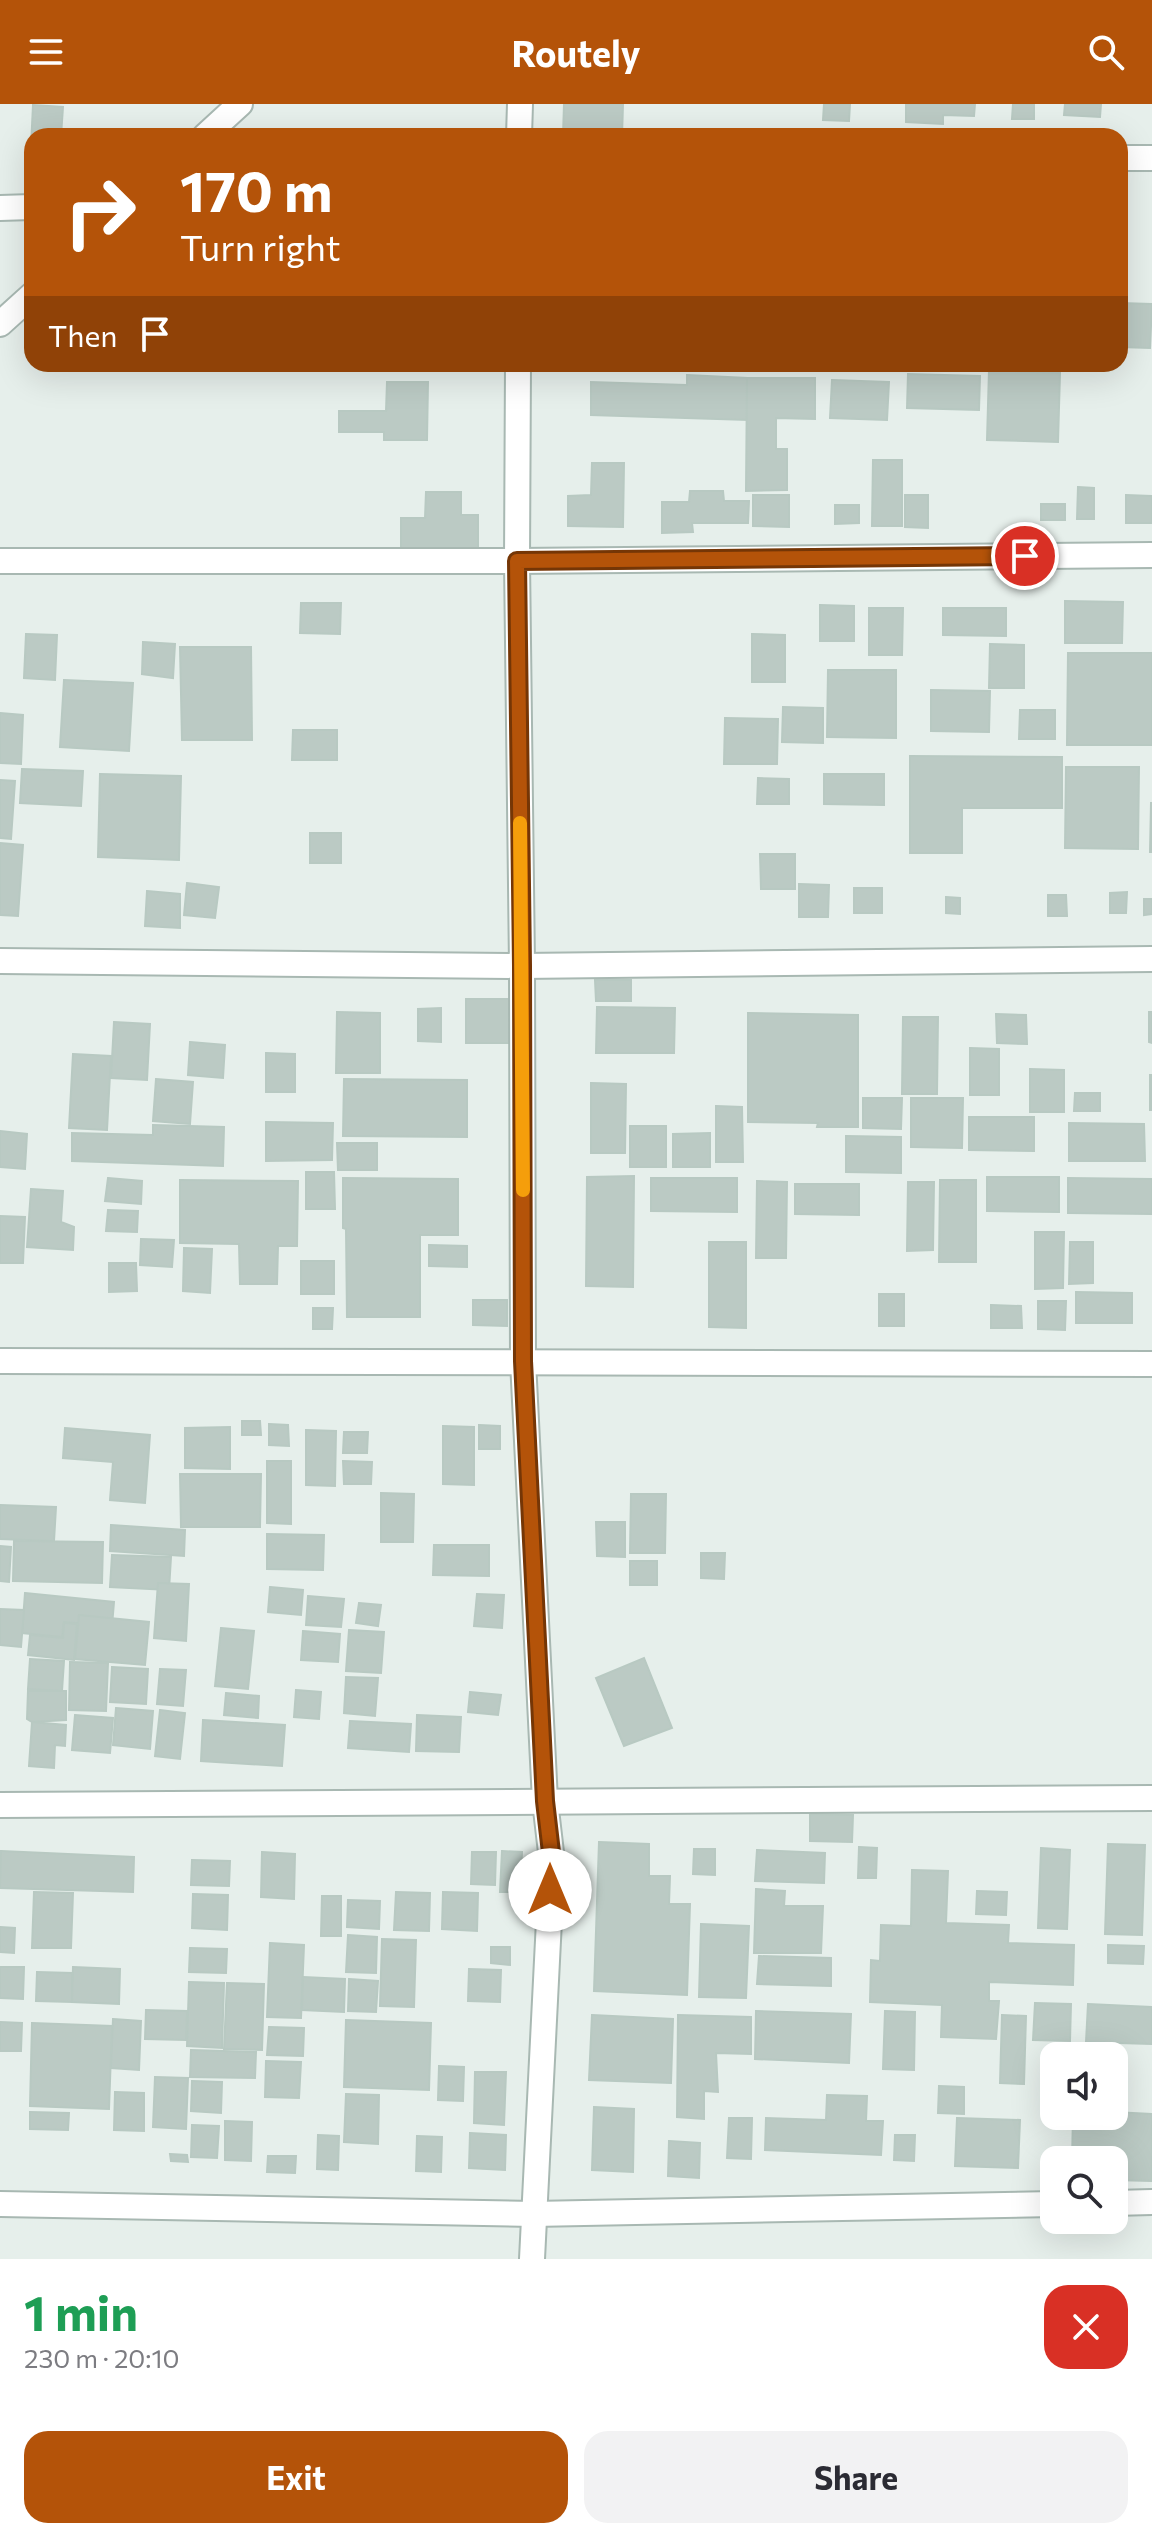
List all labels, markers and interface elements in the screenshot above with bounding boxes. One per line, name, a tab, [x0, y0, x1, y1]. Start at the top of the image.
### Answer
icon: menu	[24, 30, 68, 74]
text: Routely	[511, 30, 641, 74]
icon: search	[1084, 30, 1128, 74]
text: 170 m	[180, 155, 333, 224]
icon: right	[48, 160, 152, 264]
text: Turn right	[180, 224, 341, 268]
icon: arrive	[133, 312, 177, 356]
text: Then	[48, 316, 117, 353]
pin	[991, 522, 1059, 590]
icon: arrive	[1003, 534, 1047, 578]
position arrow	[508, 1848, 592, 1932]
map controls	[1040, 2042, 1128, 2234]
button: sound	[1040, 2042, 1128, 2130]
button: search	[1040, 2146, 1128, 2234]
text: 1 min	[24, 2282, 138, 2341]
button: close	[1044, 2285, 1128, 2369]
text: 230 m · 20:10	[24, 2342, 180, 2373]
button: Exit	[24, 2431, 568, 2523]
button: Share	[584, 2431, 1128, 2523]

